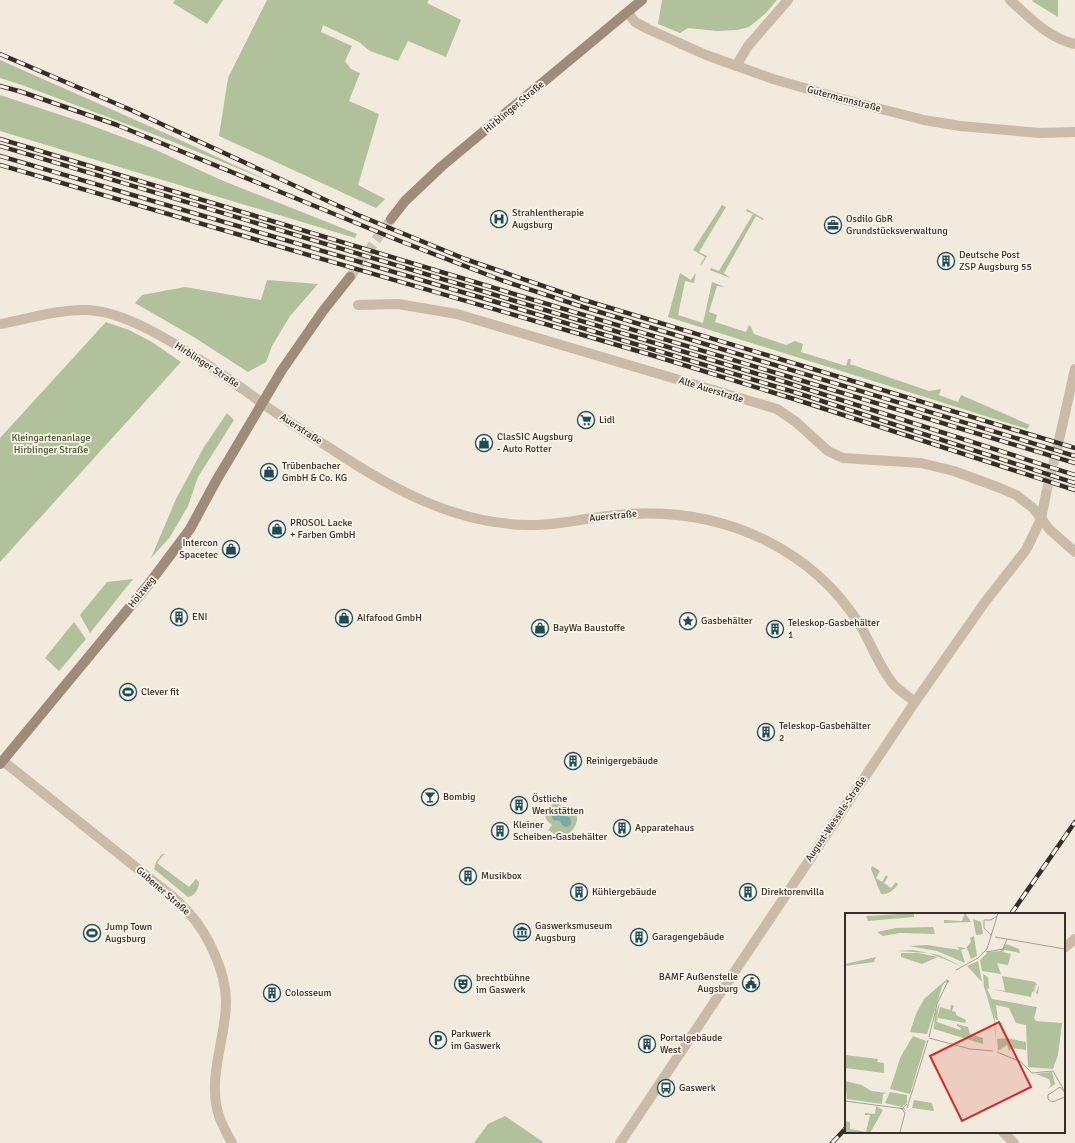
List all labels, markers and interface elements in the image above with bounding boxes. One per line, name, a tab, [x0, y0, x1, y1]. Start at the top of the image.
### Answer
street label: Hirblinger Straße	[482, 78, 546, 136]
street label: Gutermannstraße	[806, 83, 882, 115]
place label: Strahlentherapie Augsburg	[512, 207, 584, 231]
hospital icon: Strahlentherapie Augsburg	[489, 209, 509, 229]
place label: Osdilo GbR Grundstücksverwaltung	[846, 213, 948, 237]
office icon: Osdilo GbR Grundstücksverwaltung	[823, 215, 843, 235]
place label: Deutsche Post ZSP Augsburg 55	[959, 249, 1032, 273]
building icon: Deutsche Post ZSP Augsburg 55	[936, 251, 956, 271]
street label: Hirblinger Straße	[172, 340, 242, 390]
street label: Alte Auerstraße	[677, 374, 745, 406]
supermarket icon: Lidl	[576, 410, 596, 430]
street label: Auerstraße	[278, 411, 324, 447]
place label: Lidl	[599, 414, 615, 426]
place label: ClasSIC Augsburg - Auto Rotter	[497, 431, 573, 455]
park label: Kleingartenanlage Hirblinger Straße	[12, 432, 90, 456]
shop icon: ClasSIC Augsburg - Auto Rotter	[474, 433, 494, 453]
place label: Trübenbacher GmbH & Co. KG	[282, 460, 347, 484]
shop icon: Trübenbacher GmbH & Co. KG	[259, 462, 279, 482]
street label: Auerstraße	[589, 508, 637, 524]
place label: PROSOL Lacke + Farben GmbH	[290, 517, 356, 541]
shop icon: PROSOL Lacke + Farben GmbH	[267, 519, 287, 539]
place label: Intercon Spacetec	[179, 537, 218, 561]
shop icon: Intercon Spacetec	[221, 539, 241, 559]
street label: Holzweg	[126, 574, 158, 610]
building icon: ENI	[169, 607, 189, 627]
shop icon: Alfafood GmbH	[334, 608, 354, 628]
place label: ENI	[192, 611, 207, 623]
place icon: Gasbehälter	[678, 611, 698, 631]
place label: Alfafood GmbH	[357, 612, 422, 624]
place label: Gasbehälter	[701, 615, 753, 627]
place label: Teleskop-Gasbehälter 1	[788, 617, 880, 641]
shop icon: BayWa Baustoffe	[530, 618, 550, 638]
building icon: Teleskop-Gasbehälter 1	[765, 619, 785, 639]
place label: BayWa Baustoffe	[553, 622, 625, 634]
sports icon: Clever fit	[118, 682, 138, 702]
place label: Clever fit	[141, 686, 180, 698]
place label: Teleskop-Gasbehälter 2	[779, 720, 871, 744]
building icon: Teleskop-Gasbehälter 2	[756, 722, 776, 742]
building icon: Reinigergebäude	[563, 751, 583, 771]
place label: Reinigergebäude	[586, 755, 658, 767]
street label: August-Wessels-Straße	[803, 774, 869, 864]
bar icon: Bombig	[420, 787, 440, 807]
place label: Bombig	[443, 791, 476, 803]
place label: Östliche Werkstätten	[532, 793, 584, 817]
building icon: Östliche Werkstätten	[509, 795, 529, 815]
building icon: Apparatehaus	[612, 818, 632, 838]
place label: Kleiner Scheiben-Gasbehälter	[513, 819, 608, 843]
building icon: Kleiner Scheiben-Gasbehälter	[490, 821, 510, 841]
place label: Apparatehaus	[635, 822, 695, 834]
street label: Gubener Straße	[134, 864, 192, 918]
building icon: Musikbox	[458, 866, 478, 886]
place label: Musikbox	[481, 870, 522, 882]
building icon: Kühlergebäude	[569, 882, 589, 902]
building icon: Direktorenvilla	[738, 882, 758, 902]
place label: Kühlergebäude	[592, 886, 657, 898]
place label: Direktorenvilla	[761, 886, 824, 898]
inset map	[845, 913, 1065, 1133]
place label: Gaswerksmuseum Augsburg	[535, 920, 612, 944]
place label: Jump Town Augsburg	[105, 921, 152, 945]
museum icon: Gaswerksmuseum Augsburg	[512, 922, 532, 942]
sports icon: Jump Town Augsburg	[82, 923, 102, 943]
building icon: Garagengebäude	[629, 927, 649, 947]
place label: Garagengebäude	[652, 931, 724, 943]
place label: BAMF Außenstelle Augsburg	[659, 971, 738, 995]
place label: brechtbühne im Gaswerk	[476, 972, 530, 996]
public building icon: BAMF Außenstelle Augsburg	[741, 973, 761, 993]
theatre icon: brechtbühne im Gaswerk	[453, 974, 473, 994]
building icon: Colosseum	[262, 983, 282, 1003]
place label: Colosseum	[285, 987, 331, 999]
place label: Parkwerk im Gaswerk	[451, 1028, 501, 1052]
parking icon: Parkwerk im Gaswerk	[428, 1030, 448, 1050]
place label: Portalgebäude West	[660, 1032, 722, 1056]
building icon: Portalgebäude West	[637, 1034, 657, 1054]
bus stop icon: Gaswerk	[656, 1078, 676, 1098]
place label: Gaswerk	[679, 1082, 716, 1094]

